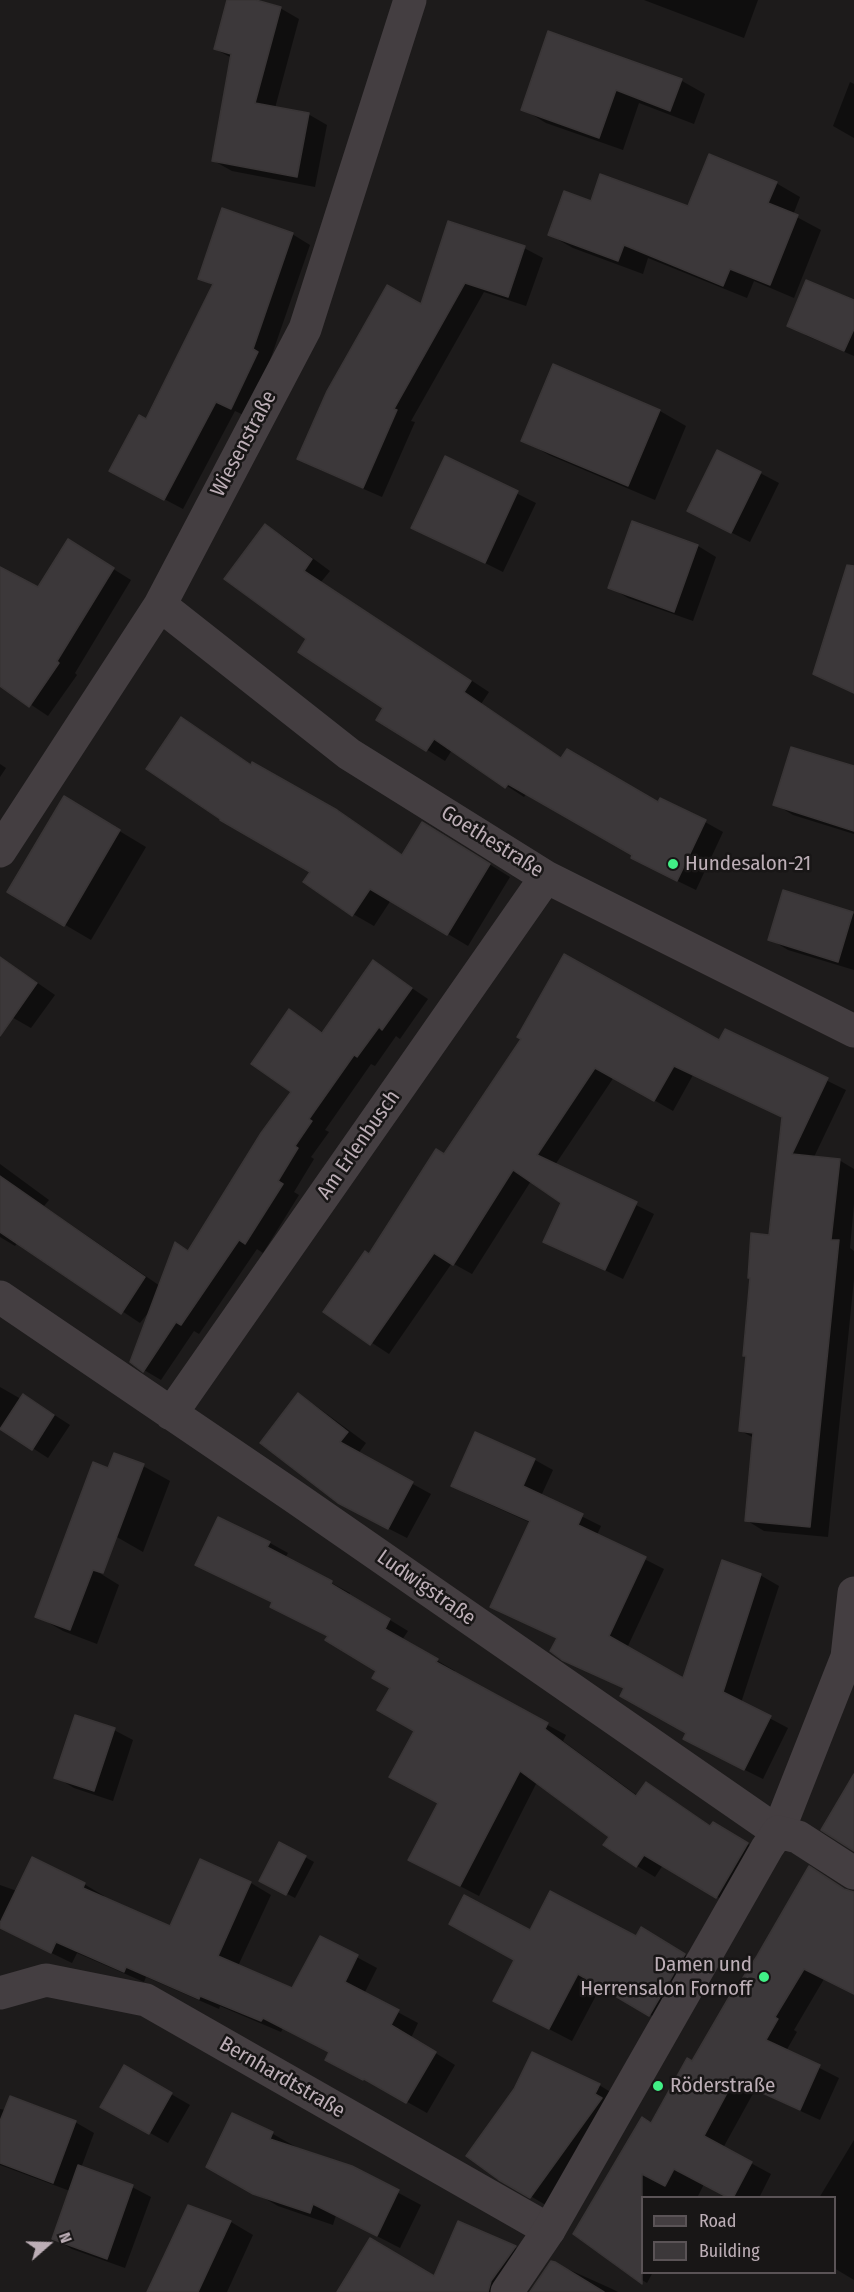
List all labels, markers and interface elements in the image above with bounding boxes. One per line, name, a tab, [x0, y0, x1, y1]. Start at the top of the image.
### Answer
street label: Wiesenstraße	[206, 387, 282, 501]
street label: Goethestraße	[436, 801, 548, 883]
place label: Hundesalon-21	[685, 851, 811, 877]
marker: Hundesalon-21	[666, 857, 680, 871]
street label: Am Erlenbusch	[312, 1086, 406, 1204]
street label: Ludwigstraße	[372, 1545, 480, 1631]
place label: Damen und Herrensalon Fornoff	[580, 1952, 752, 2002]
marker: Damen und Herrensalon Fornoff	[757, 1970, 771, 1984]
street label: Bernhardtstraße	[215, 2032, 349, 2124]
place label: Röderstraße	[670, 2073, 775, 2099]
marker: Röderstraße	[651, 2079, 665, 2093]
legend	[641, 2196, 836, 2274]
text: Road	[699, 2210, 736, 2232]
north arrow	[18, 2214, 78, 2274]
text: N	[55, 2230, 76, 2245]
text: Building	[699, 2240, 760, 2262]

